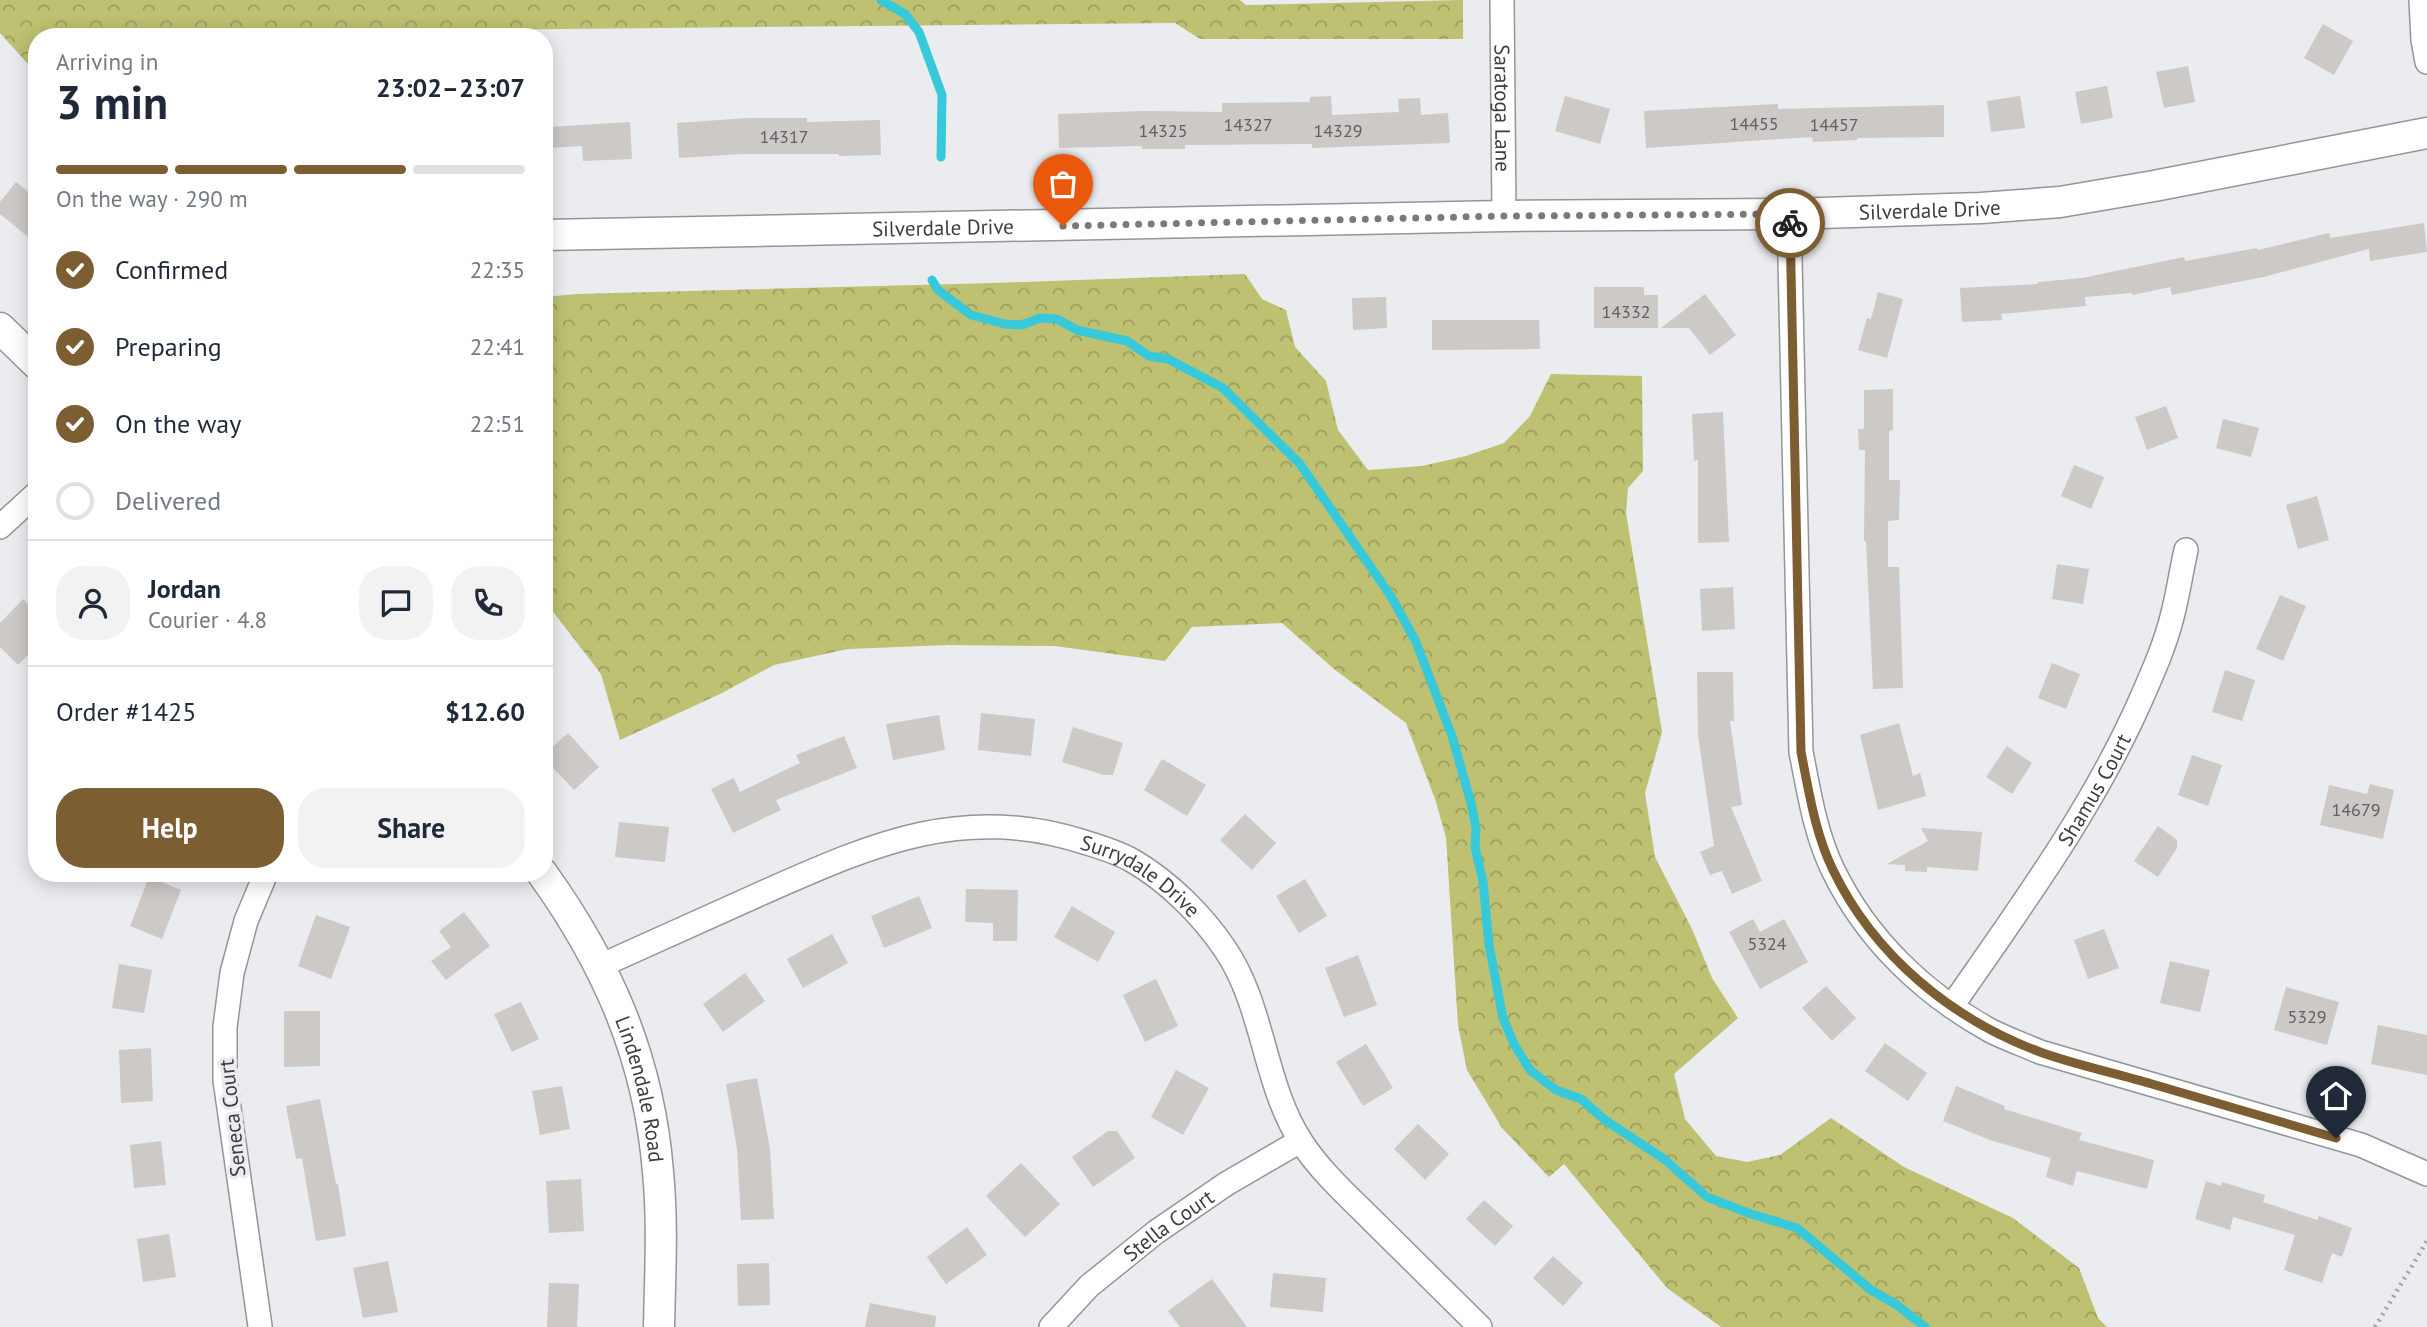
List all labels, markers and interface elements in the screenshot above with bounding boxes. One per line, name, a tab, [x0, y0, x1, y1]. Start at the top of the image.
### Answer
street label: Saratoga Lane	[1489, 44, 1517, 172]
text: Arriving in	[56, 47, 158, 76]
text: 23:02–23:07	[376, 71, 525, 104]
text: 3 min	[56, 72, 168, 132]
house number: 14455	[1729, 112, 1779, 135]
house number: 14327	[1223, 113, 1273, 136]
house number: 14457	[1809, 113, 1859, 136]
house number: 14325	[1138, 119, 1188, 142]
house number: 14329	[1313, 119, 1363, 142]
house number: 14317	[759, 125, 809, 148]
pin	[1033, 154, 1093, 226]
icon: bag	[1044, 165, 1082, 203]
text: On the way · 290 m	[56, 184, 248, 213]
courier	[1755, 188, 1825, 258]
street label: Silverdale Drive	[1858, 193, 2002, 225]
icon: bike	[1771, 204, 1809, 242]
street label: Silverdale Drive	[872, 212, 1014, 242]
icon: check	[56, 251, 94, 289]
text: Confirmed	[115, 253, 228, 286]
text: 22:35	[470, 255, 525, 284]
house number: 14332	[1601, 300, 1651, 323]
icon: check	[56, 328, 94, 366]
text: Preparing	[115, 330, 222, 363]
text: 22:41	[470, 332, 525, 361]
icon: check	[56, 405, 94, 443]
text: On the way	[115, 407, 241, 440]
text: 22:51	[470, 409, 525, 438]
text: Delivered	[115, 484, 221, 517]
button: person	[56, 566, 130, 640]
button: chat	[359, 566, 433, 640]
button: phone	[451, 566, 525, 640]
text: Jordan	[148, 572, 221, 605]
text: Courier · 4.8	[148, 605, 267, 634]
text: Order #1425	[56, 695, 196, 728]
text: $12.60	[445, 695, 525, 728]
street label: Shamus Court	[2051, 729, 2136, 851]
button: Help	[56, 788, 284, 868]
button: Share	[298, 788, 525, 868]
house number: 14679	[2331, 798, 2381, 821]
street label: Surrydale Drive	[1078, 828, 1206, 923]
house number: 5324	[1747, 932, 1787, 955]
house number: 5329	[2287, 1005, 2327, 1028]
street label: Lindendale Road	[610, 1012, 671, 1163]
street label: Seneca Court	[212, 1058, 252, 1178]
pin	[2306, 1066, 2366, 1138]
icon: home	[2317, 1077, 2355, 1115]
street label: Stella Court	[1117, 1183, 1219, 1267]

